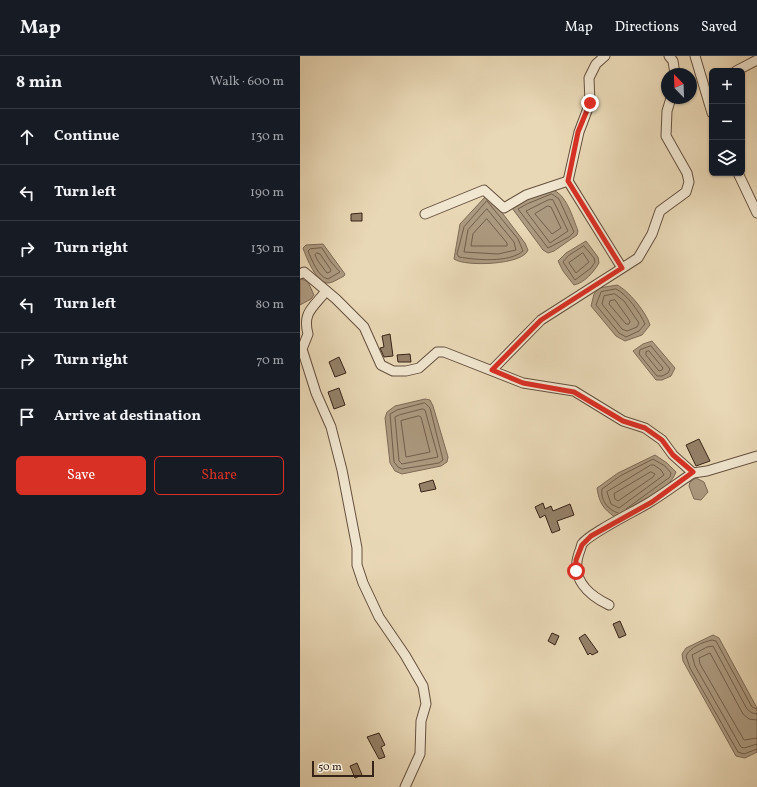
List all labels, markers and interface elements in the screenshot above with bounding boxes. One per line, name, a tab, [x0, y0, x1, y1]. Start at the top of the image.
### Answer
text: Map	[20, 15, 61, 41]
text: Map	[565, 18, 593, 37]
text: Directions	[615, 18, 679, 37]
text: Saved	[701, 18, 737, 37]
north arrow	[661, 68, 697, 104]
map controls	[709, 68, 745, 176]
button: +	[709, 68, 745, 104]
text: 8 min	[16, 71, 62, 94]
text: Walk · 600 m	[210, 73, 284, 91]
route end	[581, 94, 599, 112]
button: −	[709, 104, 745, 140]
icon: ahead	[16, 126, 38, 148]
text: Continue	[54, 126, 119, 147]
text: 130 m	[251, 128, 284, 146]
button: layers	[709, 140, 745, 176]
icon: left	[16, 182, 38, 204]
text: Turn left	[54, 182, 116, 203]
text: 190 m	[250, 184, 284, 202]
icon: right	[16, 238, 38, 260]
text: Turn right	[54, 238, 128, 259]
text: 130 m	[251, 240, 284, 258]
icon: left	[16, 294, 38, 316]
text: Turn left	[54, 294, 116, 315]
text: 80 m	[255, 296, 284, 314]
icon: right	[16, 350, 38, 372]
text: Turn right	[54, 350, 128, 371]
text: 70 m	[256, 352, 284, 370]
icon: arrive	[16, 406, 38, 428]
text: Arrive at destination	[54, 406, 201, 427]
button: Save	[16, 456, 146, 495]
button: Share	[154, 456, 284, 495]
route start	[567, 562, 585, 580]
scale bar	[312, 759, 374, 778]
text: 50 m	[318, 760, 342, 775]

